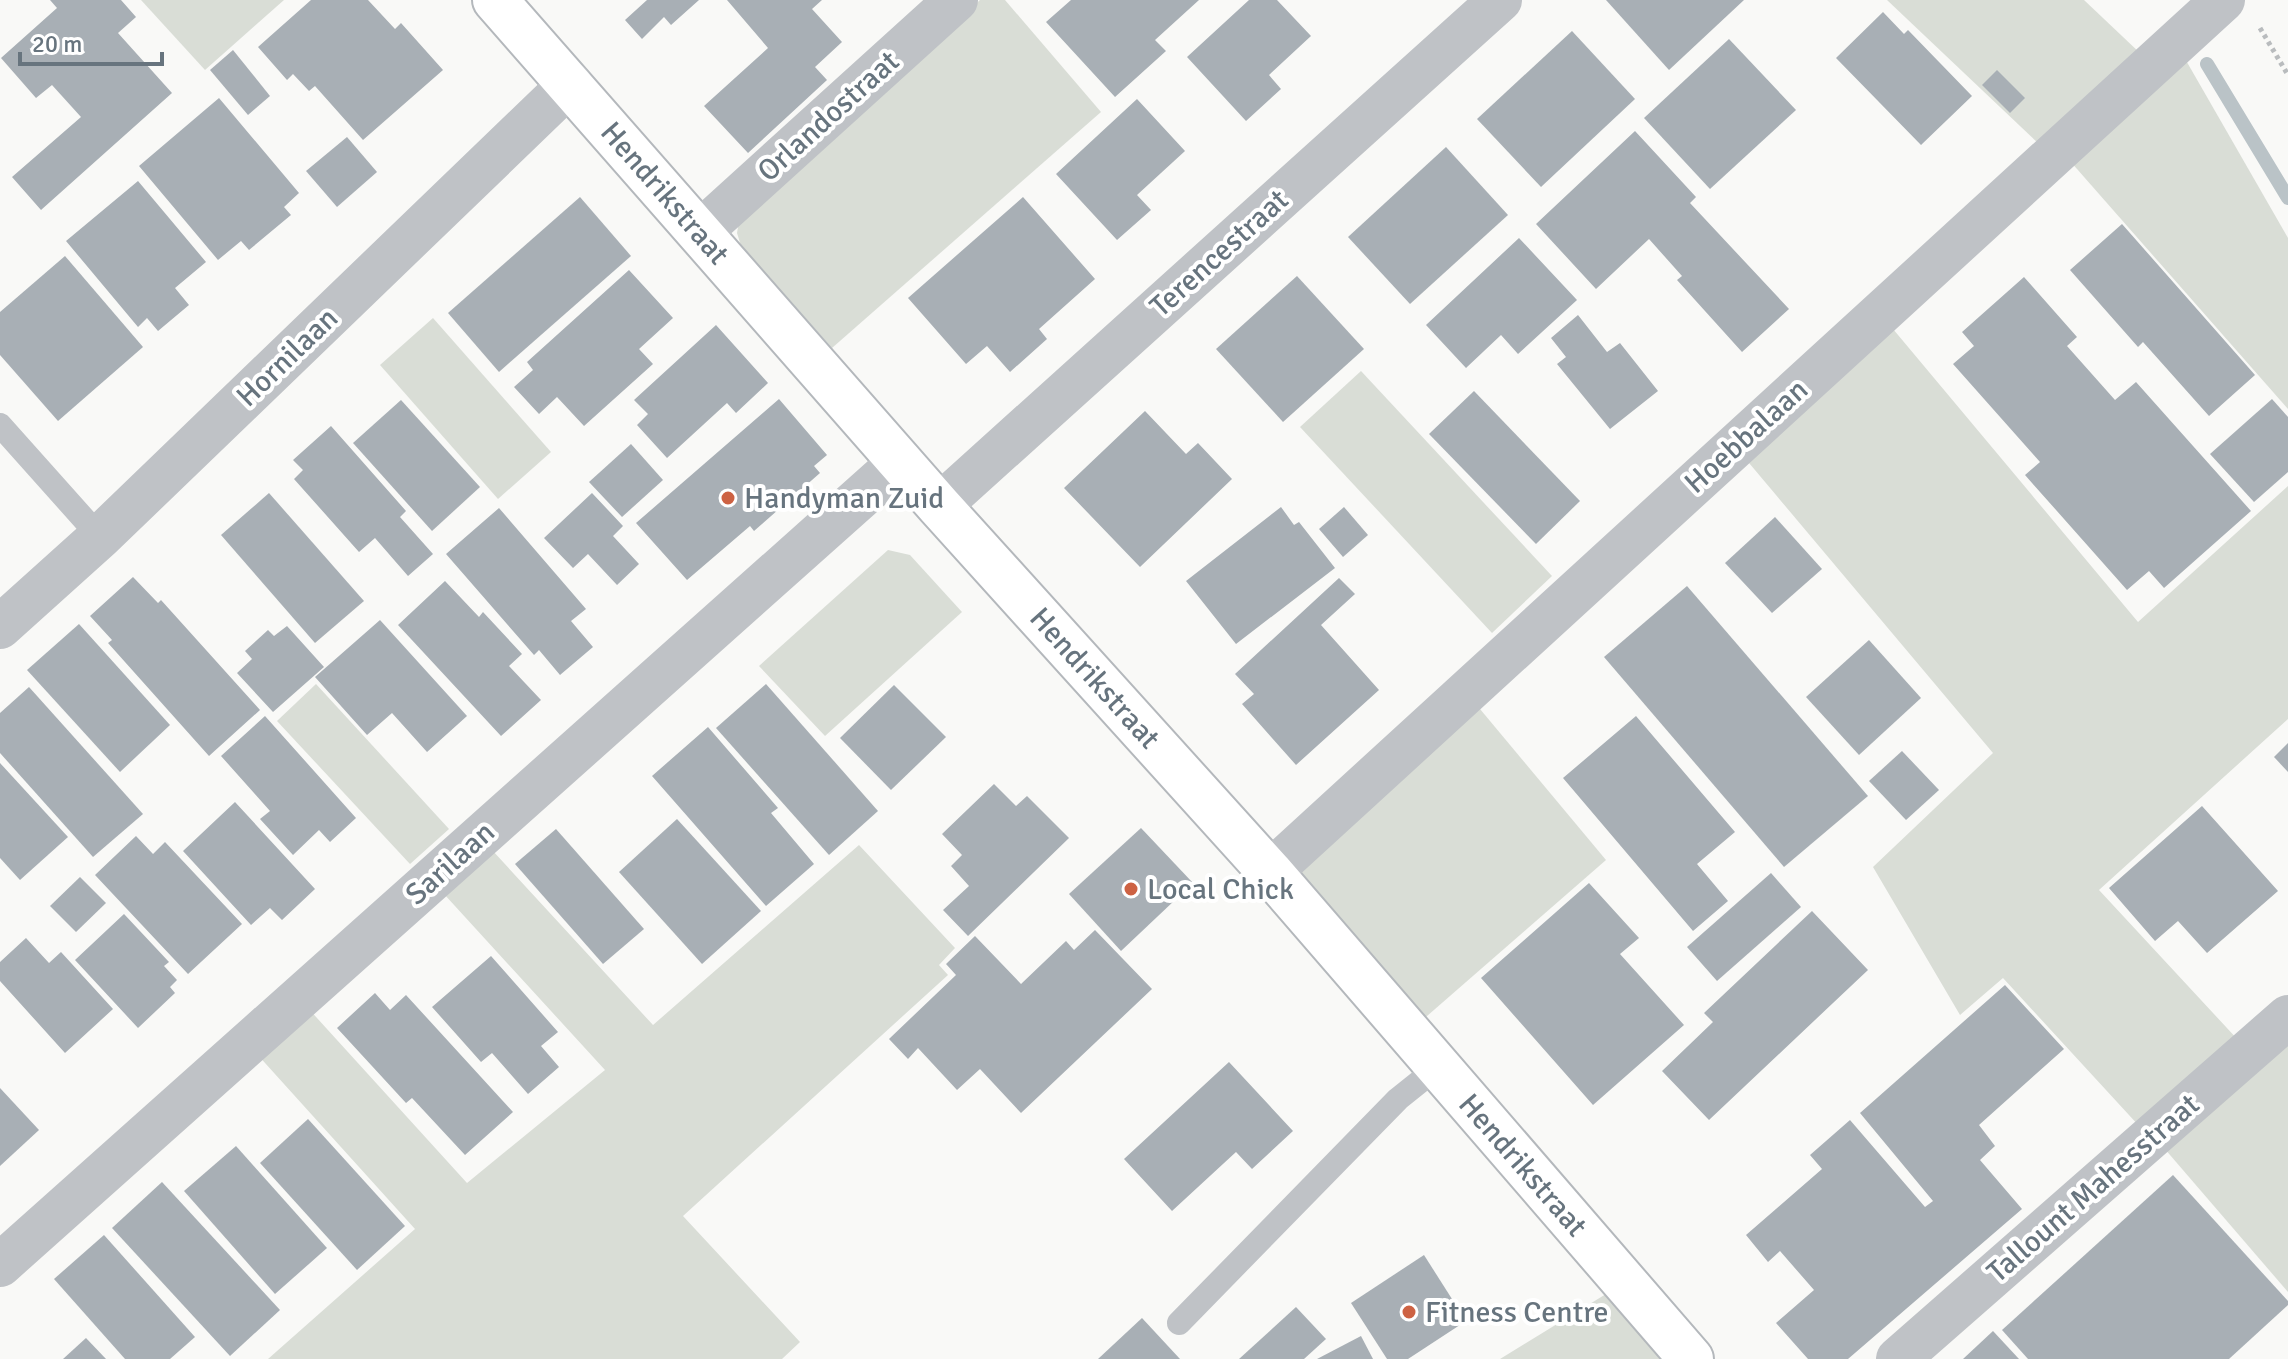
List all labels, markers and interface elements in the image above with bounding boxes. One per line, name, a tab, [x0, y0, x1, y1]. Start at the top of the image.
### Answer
scale bar	[20, 16, 162, 66]
text: 20 m	[32, 29, 82, 59]
street label: Orlandostraat	[750, 43, 907, 190]
street label: Hendrikstraat	[593, 114, 737, 272]
street label: Terencestraat	[1143, 182, 1296, 325]
street label: Hornilaan	[229, 300, 346, 415]
street label: Hoebbalaan	[1677, 371, 1816, 501]
place label: Handyman Zuid	[744, 480, 944, 517]
marker: Handyman Zuid	[719, 489, 737, 507]
street label: Hendrikstraat	[1022, 600, 1168, 757]
street label: Sarilaan	[398, 814, 503, 913]
place label: Local Chick	[1147, 871, 1294, 908]
marker: Local Chick	[1122, 880, 1140, 898]
street label: Hendrikstraat	[1451, 1086, 1595, 1244]
street label: Tallount Mahesstraat	[1980, 1086, 2207, 1291]
place label: Fitness Centre	[1425, 1294, 1609, 1331]
marker: Fitness Centre	[1400, 1303, 1418, 1321]

